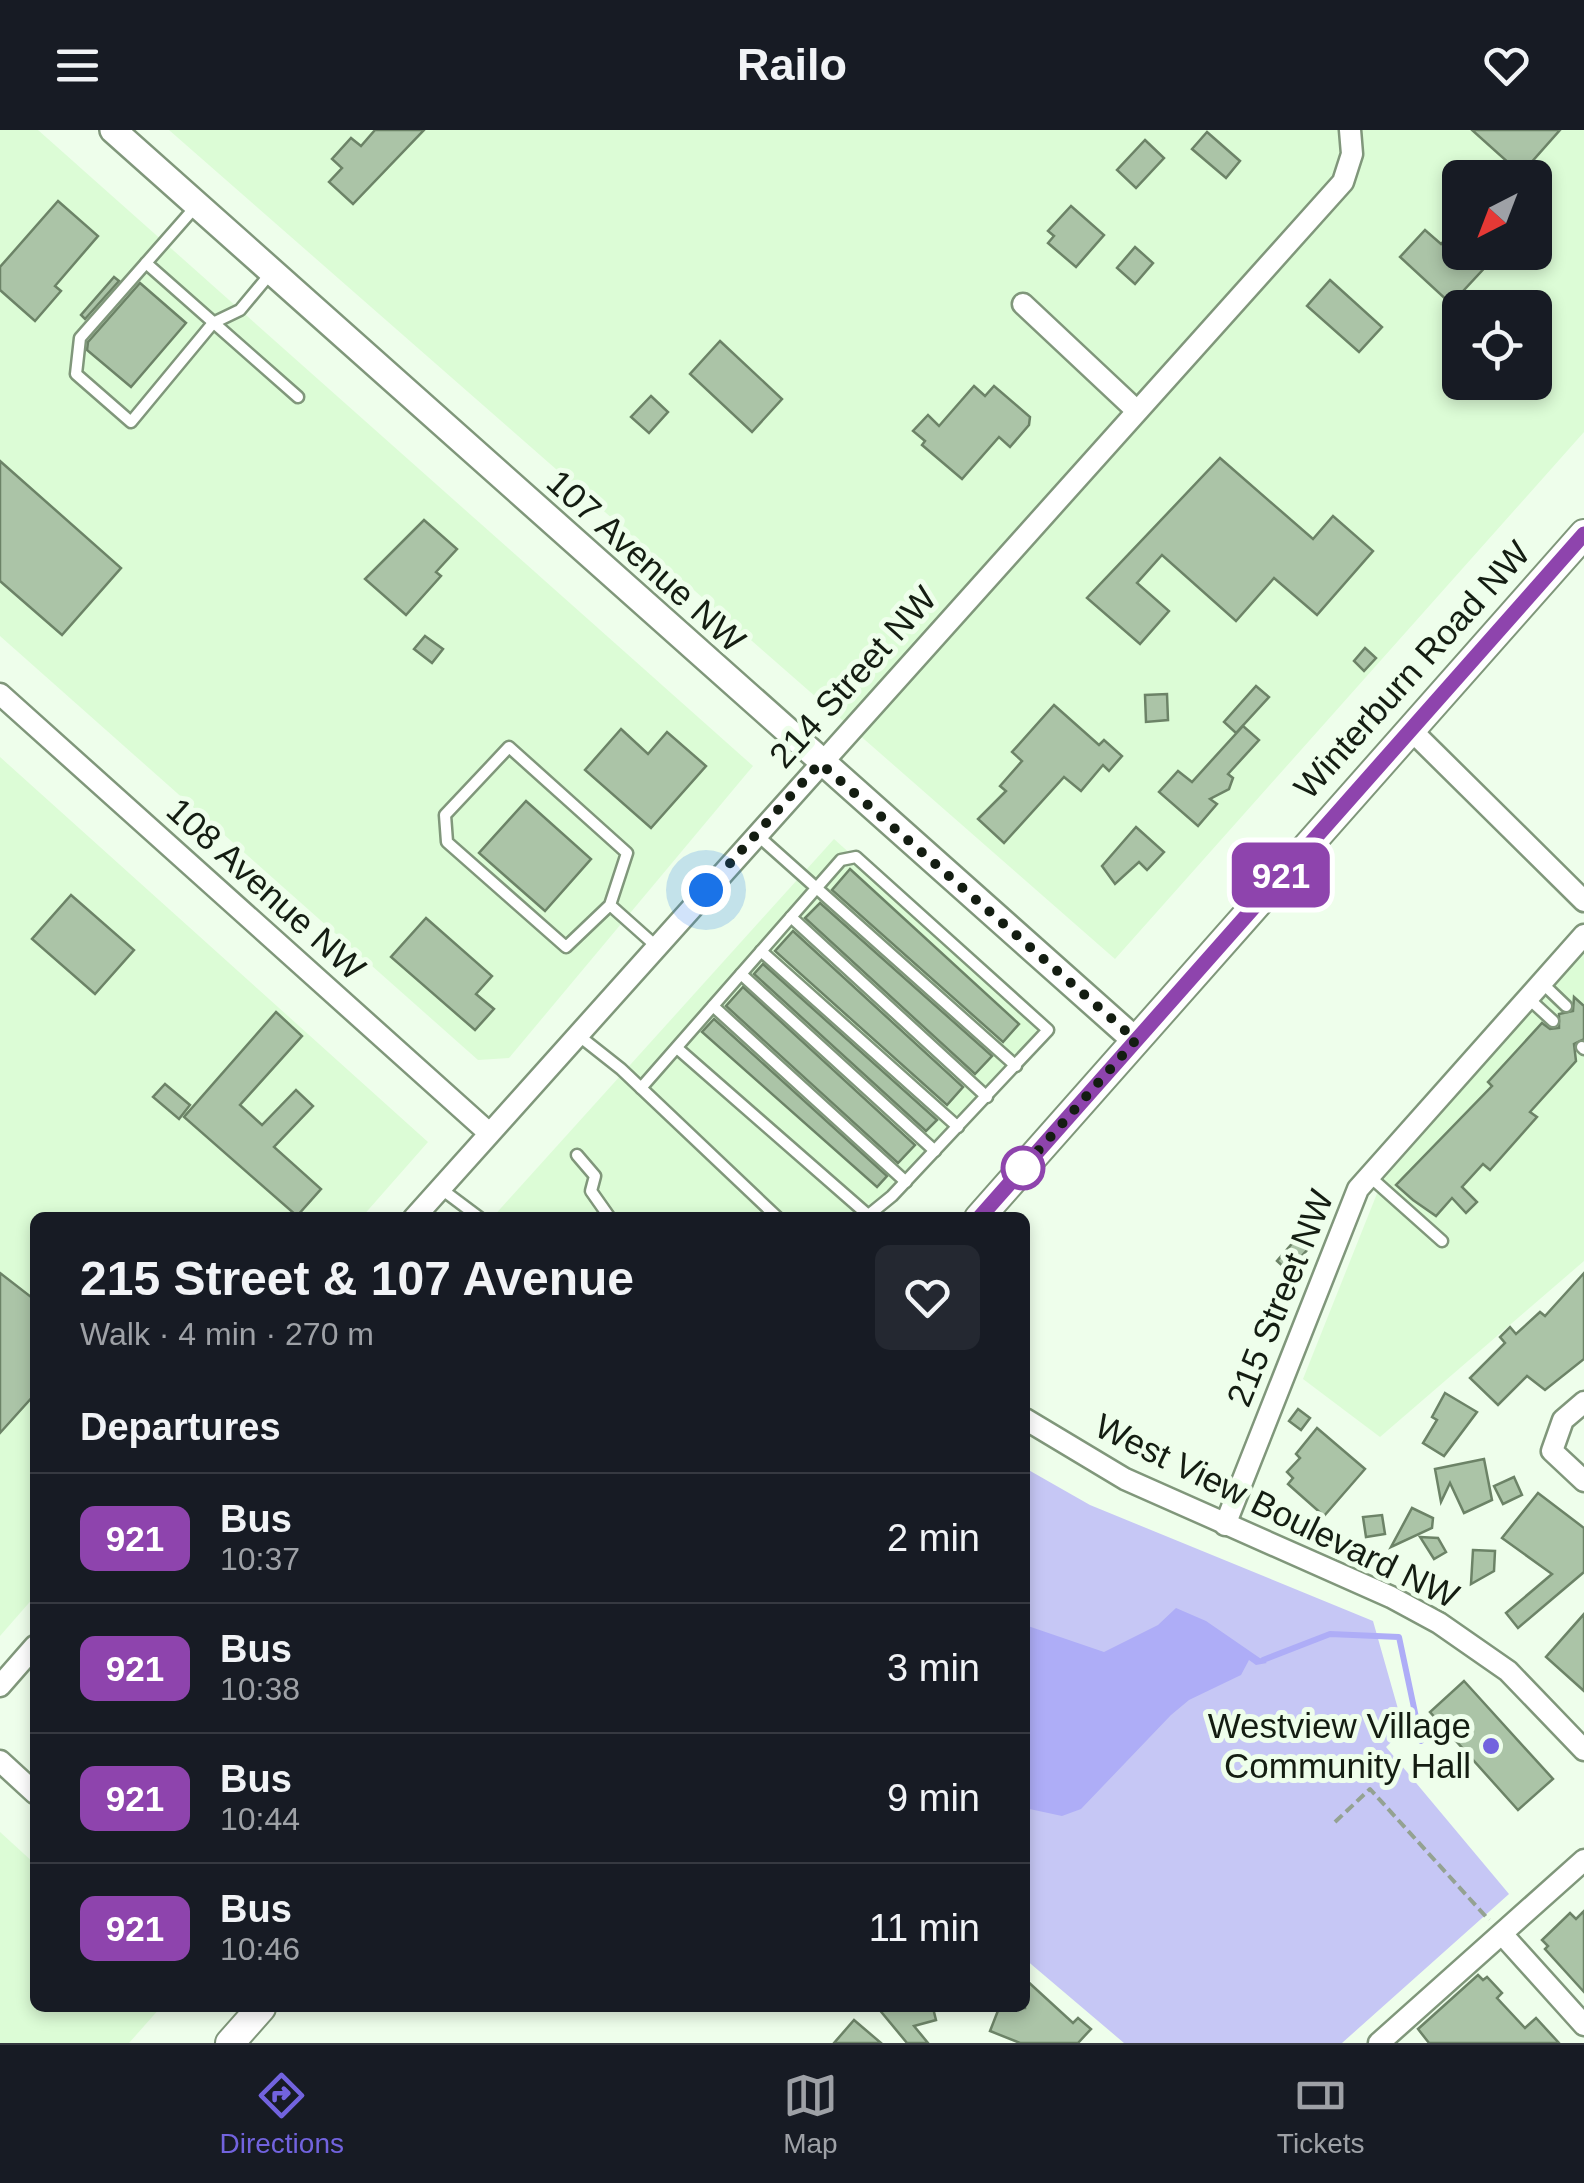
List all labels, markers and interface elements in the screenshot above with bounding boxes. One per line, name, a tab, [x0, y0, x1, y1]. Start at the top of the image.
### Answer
icon: menu	[50, 38, 105, 93]
icon: heart	[1479, 38, 1534, 93]
text: Railo	[737, 39, 847, 90]
north arrow	[1442, 160, 1552, 270]
map controls	[1442, 160, 1552, 400]
button: locate	[1442, 290, 1552, 400]
street label: 107 Avenue NW	[540, 462, 753, 660]
street label: Winterburn Road NW	[1286, 533, 1537, 806]
street label: 214 Street NW	[761, 578, 944, 775]
street label: 108 Avenue NW	[160, 790, 373, 988]
line badge: 921	[1224, 842, 1338, 908]
text: 921	[1252, 856, 1310, 895]
your location	[681, 865, 731, 915]
unlabelled marker	[1002, 1147, 1044, 1189]
street label: 215 Street NW	[1218, 1184, 1341, 1412]
button: heart	[875, 1245, 980, 1350]
text: 215 Street & 107 Avenue	[80, 1252, 634, 1305]
text: Walk · 4 min · 270 m	[80, 1316, 374, 1352]
street label: West View Boulevard NW	[1089, 1405, 1465, 1616]
text: Departures	[80, 1406, 281, 1448]
text: Bus	[220, 1498, 292, 1540]
text: 2 min	[887, 1517, 980, 1559]
text: 921	[106, 1519, 164, 1558]
text: 10:37	[220, 1541, 300, 1577]
text: Bus	[220, 1628, 292, 1670]
text: 3 min	[887, 1647, 980, 1689]
text: 921	[106, 1649, 164, 1688]
text: 10:38	[220, 1671, 300, 1707]
place label: Westview Village Community Hall	[1208, 1706, 1471, 1785]
marker: Westview Village Community Hall	[1480, 1735, 1502, 1757]
text: Bus	[220, 1758, 292, 1800]
text: 9 min	[887, 1777, 980, 1819]
text: 921	[106, 1779, 164, 1818]
text: 10:44	[220, 1801, 300, 1837]
text: Bus	[220, 1888, 292, 1930]
text: 11 min	[869, 1907, 980, 1949]
text: 921	[106, 1909, 164, 1948]
text: 10:46	[220, 1931, 300, 1967]
tab: Directions	[219, 2068, 344, 2160]
tab: Map	[783, 2068, 838, 2160]
tab: Tickets	[1277, 2068, 1365, 2160]

